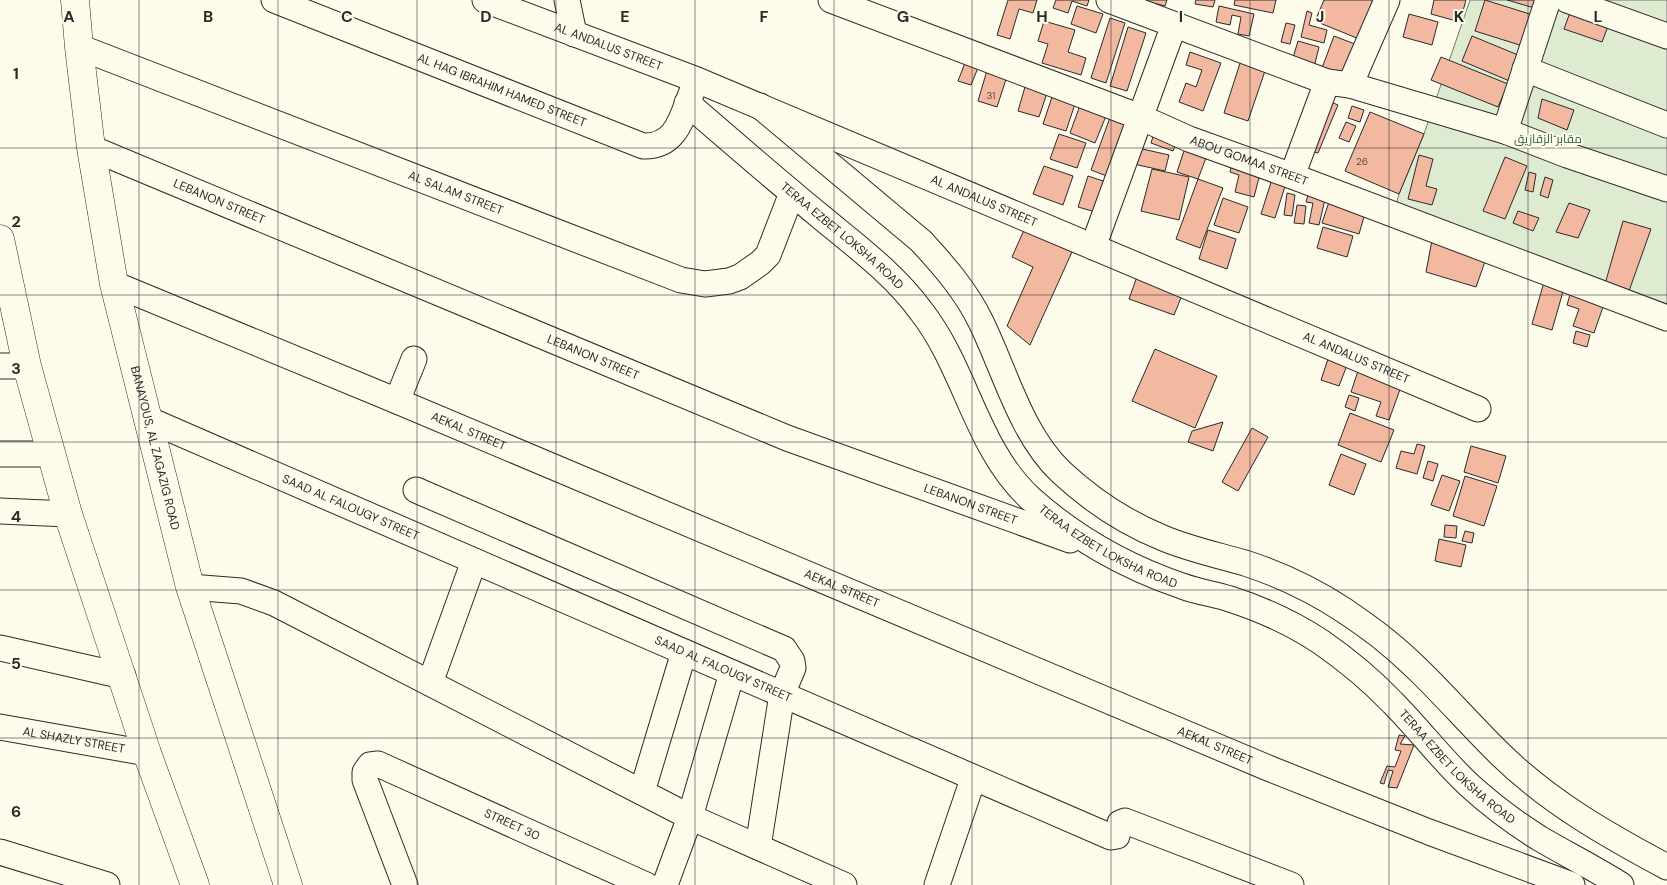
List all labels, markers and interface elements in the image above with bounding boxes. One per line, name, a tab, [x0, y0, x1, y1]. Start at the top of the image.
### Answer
text: A	[63, 6, 75, 27]
text: B	[203, 6, 213, 27]
text: C	[341, 6, 353, 27]
text: D	[480, 6, 492, 27]
text: E	[620, 6, 630, 27]
text: F	[760, 6, 769, 27]
text: G	[897, 6, 909, 27]
text: H	[1036, 6, 1048, 27]
text: I	[1179, 6, 1183, 27]
text: J	[1316, 6, 1324, 27]
text: K	[1454, 6, 1465, 27]
text: L	[1594, 6, 1603, 27]
street label: AL ANDALUS STREET	[552, 19, 665, 74]
street label: AL HAG IBRAHIM HAMED STREET	[415, 50, 589, 131]
text: 1	[13, 63, 19, 84]
house number: 31	[987, 89, 995, 102]
park label: مقابر الزقازيق	[1514, 131, 1582, 147]
street label: ABOU GOMAA STREET	[1188, 132, 1311, 189]
house number: 26	[1356, 155, 1368, 168]
street label: AL SALAM STREET	[406, 167, 506, 219]
street label: AL ANDALUS STREET	[928, 171, 1040, 231]
street label: LEBANON STREET	[171, 175, 268, 228]
street label: TERAA EZBET LOKSHA ROAD	[777, 179, 907, 293]
text: 2	[11, 211, 21, 232]
street label: AL ANDALUS STREET	[1301, 328, 1412, 387]
street label: LEBANON STREET	[545, 331, 642, 384]
text: 3	[11, 358, 21, 379]
street label: BANAYOUS, AL ZAGAZIG ROAD	[127, 364, 183, 532]
street label: AEKAL STREET	[429, 408, 509, 454]
street label: SAAD AL FALOUGY STREET	[280, 471, 422, 544]
street label: LEBANON STREET	[922, 480, 1020, 528]
street label: TERAA EZBET LOKSHA ROAD	[1036, 501, 1180, 592]
text: 4	[11, 506, 21, 527]
street label: AEKAL STREET	[802, 566, 882, 612]
street label: SAAD AL FALOUGY STREET	[652, 632, 794, 706]
text: 5	[11, 653, 21, 674]
street label: TERAA EZBET LOKSHA ROAD	[1396, 706, 1518, 828]
street label: AL SHAZLY STREET	[22, 723, 126, 757]
street label: AEKAL STREET	[1175, 723, 1255, 769]
text: 6	[11, 801, 21, 822]
street label: STREET 30	[482, 805, 542, 844]

